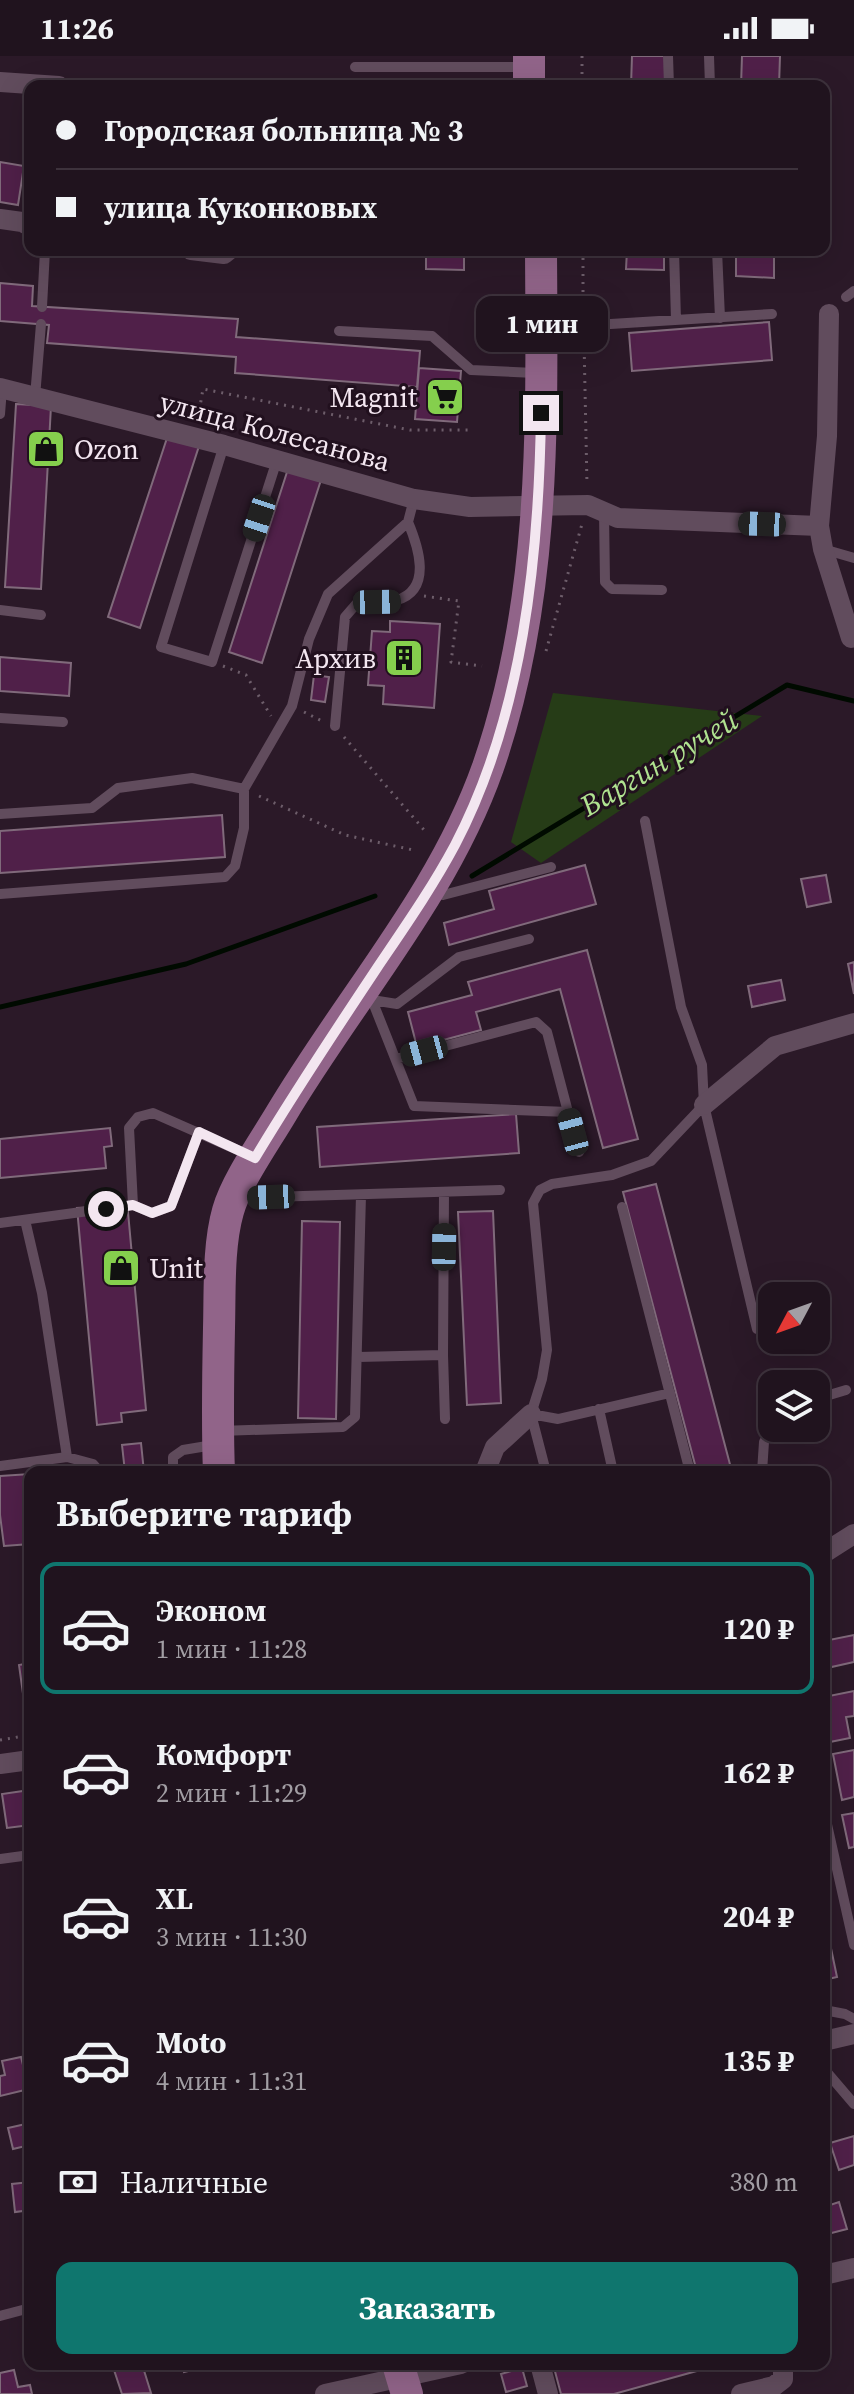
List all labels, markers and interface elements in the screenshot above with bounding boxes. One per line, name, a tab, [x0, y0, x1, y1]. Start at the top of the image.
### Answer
text: 11:26	[40, 8, 114, 49]
text: Городская больница № 3	[104, 110, 463, 151]
text: улица Куконковых	[104, 187, 377, 228]
callout: 1 мин	[475, 297, 607, 353]
text: 1 мин	[506, 306, 578, 342]
supermarket icon: Magnit	[424, 376, 466, 418]
place label: Magnit	[329, 378, 418, 416]
street label: улица Колесанова	[156, 382, 395, 480]
route end	[523, 395, 559, 431]
shop icon: Ozon	[25, 428, 67, 470]
place label: Ozon	[74, 430, 139, 468]
car	[240, 491, 278, 545]
car	[738, 511, 786, 537]
car	[353, 590, 401, 614]
building icon: Архив	[383, 637, 425, 679]
place label: Архив	[295, 639, 376, 677]
water label: Варгин ручей	[571, 699, 745, 826]
car	[398, 1033, 450, 1069]
car	[555, 1106, 591, 1158]
car	[247, 1184, 295, 1210]
route start	[88, 1191, 124, 1227]
car	[432, 1223, 456, 1271]
shop icon: Unit	[100, 1247, 142, 1289]
place label: Unit	[149, 1249, 204, 1287]
north arrow	[758, 1282, 830, 1354]
map controls	[758, 1282, 830, 1442]
button: layers	[758, 1370, 830, 1442]
text: Выберите тариф	[56, 1489, 352, 1538]
text: Эконом	[156, 1590, 267, 1631]
icon: car	[60, 1592, 132, 1664]
text: 120 ₽	[723, 1608, 794, 1649]
text: 1 мин · 11:28	[156, 1631, 307, 1667]
text: Комфорт	[156, 1734, 291, 1775]
icon: car	[60, 1736, 132, 1808]
text: 162 ₽	[723, 1752, 794, 1793]
text: 2 мин · 11:29	[156, 1775, 307, 1811]
text: XL	[156, 1878, 193, 1919]
icon: car	[60, 1880, 132, 1952]
text: 204 ₽	[723, 1896, 794, 1937]
text: 3 мин · 11:30	[156, 1919, 307, 1955]
text: Moto	[156, 2022, 227, 2063]
icon: car	[60, 2024, 132, 2096]
text: 135 ₽	[723, 2040, 794, 2081]
text: 4 мин · 11:31	[156, 2063, 307, 2099]
icon: cash	[56, 2160, 100, 2204]
text: Наличные	[120, 2162, 268, 2203]
text: 380 m	[730, 2164, 798, 2200]
button: Заказать	[56, 2262, 798, 2354]

